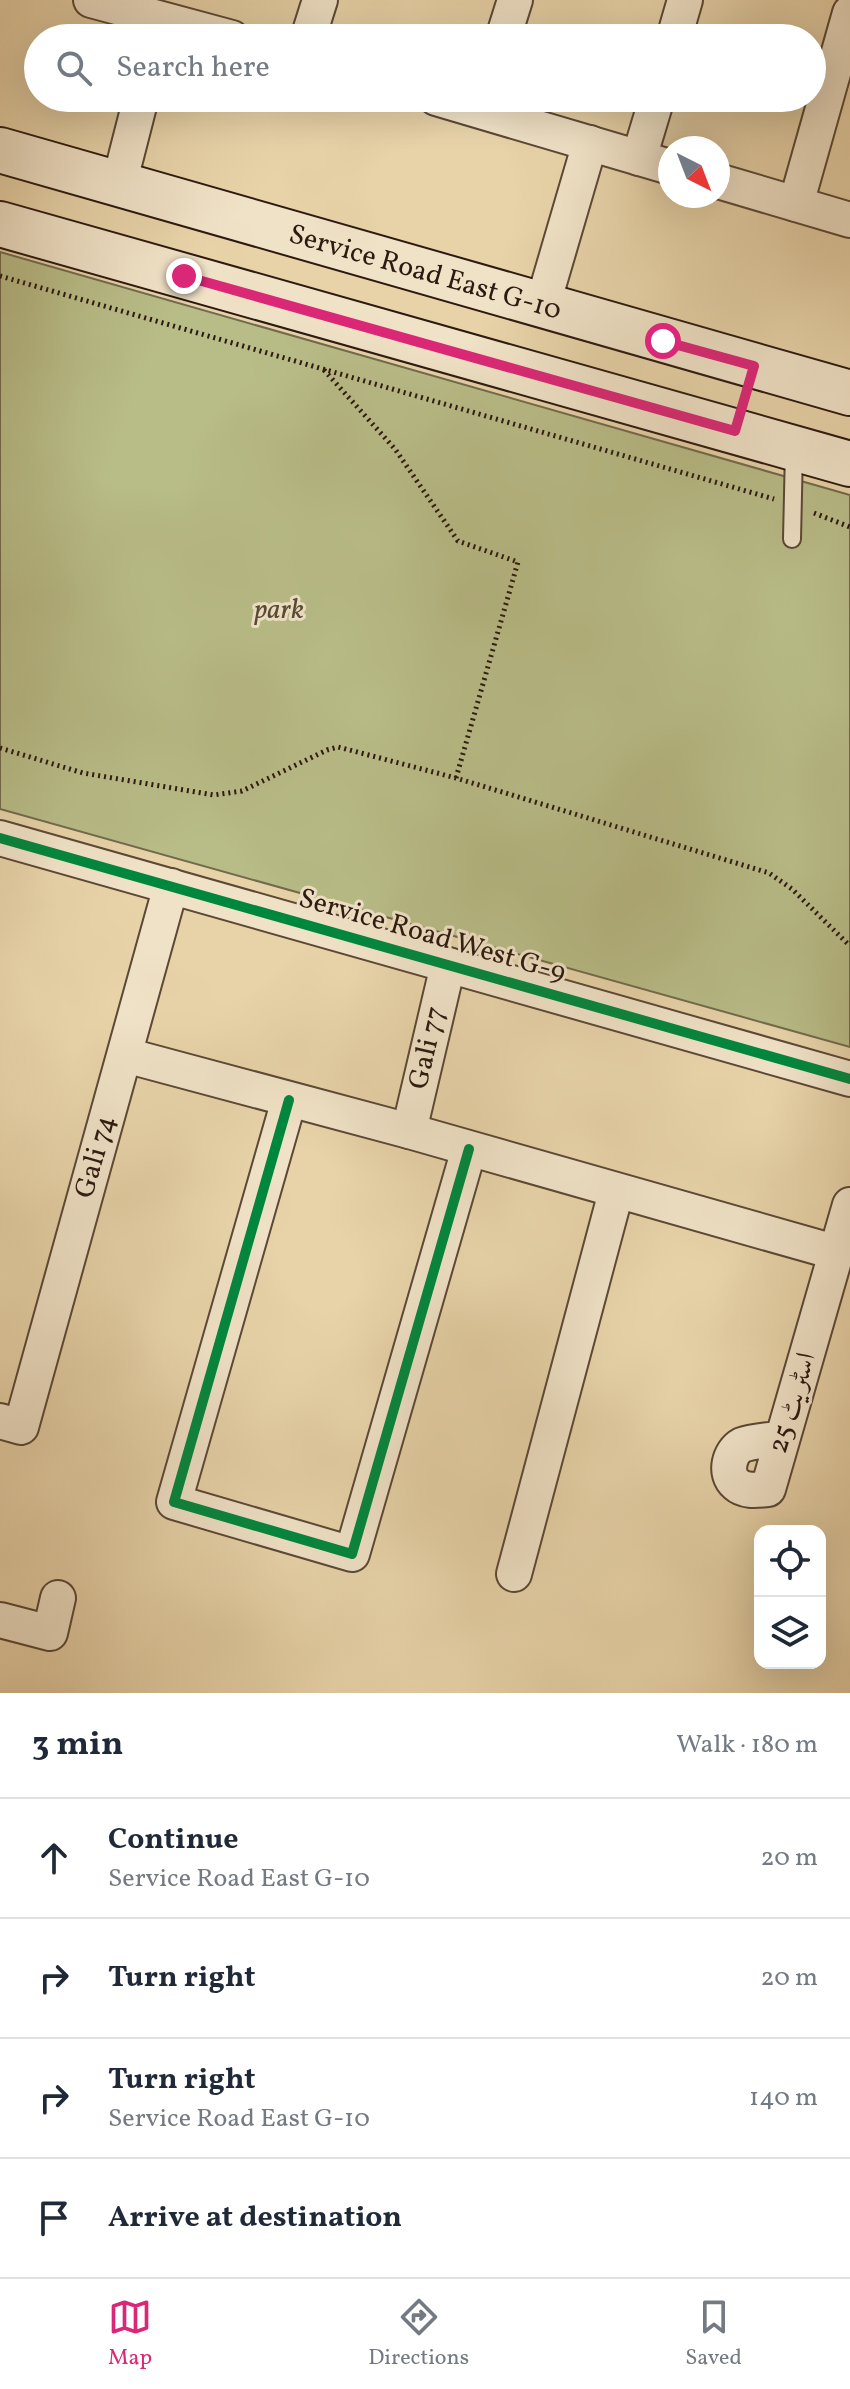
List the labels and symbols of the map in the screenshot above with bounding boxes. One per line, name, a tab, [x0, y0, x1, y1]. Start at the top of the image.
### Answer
north arrow	[658, 136, 730, 208]
street label: Service Road East G-10	[284, 215, 566, 331]
route end	[166, 258, 202, 294]
route start	[645, 323, 681, 359]
park label: park	[254, 591, 304, 630]
street label: Service Road West G-9	[294, 879, 570, 993]
street label: Gali 77	[400, 1003, 456, 1093]
street label: Gali 74	[66, 1111, 126, 1203]
street label: اسٹریٹ 25	[759, 1348, 827, 1458]

